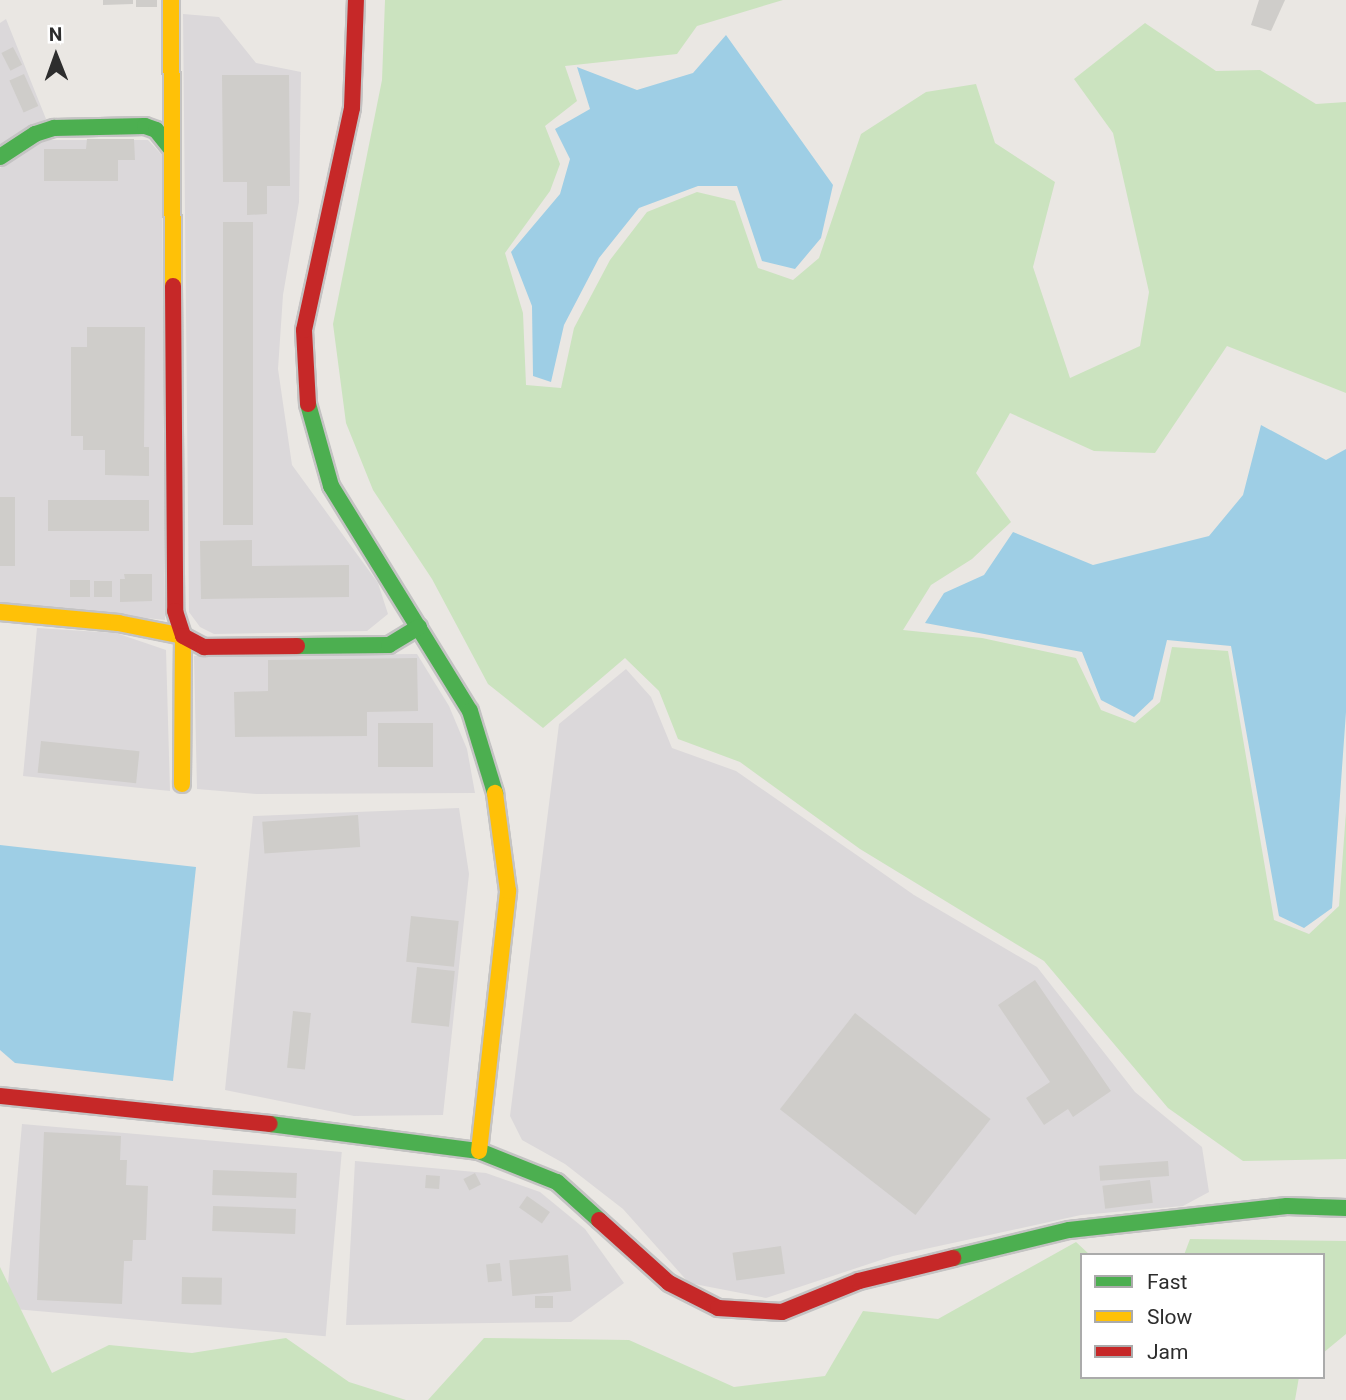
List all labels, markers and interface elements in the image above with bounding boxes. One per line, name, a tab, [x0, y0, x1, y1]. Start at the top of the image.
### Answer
north arrow	[21, 21, 91, 91]
text: N	[49, 23, 63, 46]
legend	[1080, 1253, 1325, 1379]
text: Fast	[1147, 1270, 1187, 1294]
text: Slow	[1147, 1305, 1192, 1329]
text: Jam	[1147, 1340, 1188, 1364]

